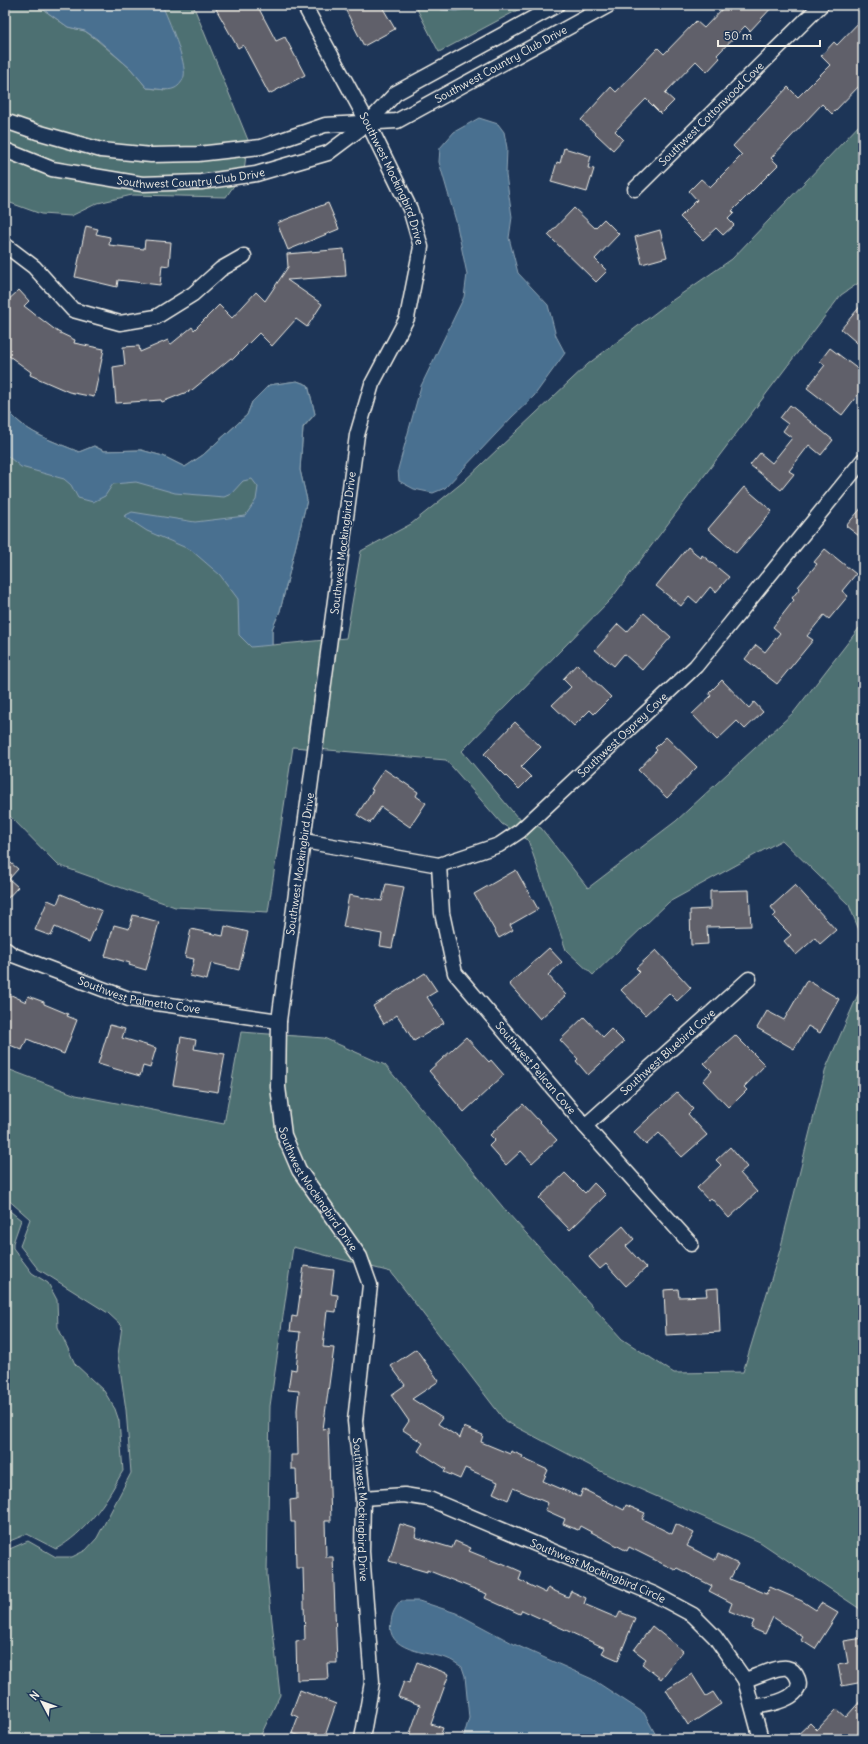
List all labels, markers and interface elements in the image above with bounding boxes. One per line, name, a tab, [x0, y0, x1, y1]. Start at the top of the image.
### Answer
street label: Southwest Country Club Drive	[432, 22, 569, 106]
scale bar	[718, 22, 820, 48]
text: 50 m	[724, 28, 753, 43]
street label: Southwest Cottonwood Cove	[655, 59, 767, 169]
street label: Southwest Mockingbird Drive	[356, 110, 427, 247]
street label: Southwest Country Club Drive	[116, 165, 267, 191]
street label: Southwest Mockingbird Drive	[327, 471, 359, 615]
street label: Southwest Osprey Cove	[575, 689, 670, 780]
street label: Southwest Mockingbird Drive	[283, 792, 317, 936]
street label: Southwest Palmetto Cove	[76, 973, 201, 1016]
street label: Southwest Bluebird Cove	[617, 1005, 718, 1098]
street label: Southwest Pelican Cove	[492, 1019, 579, 1117]
street label: Southwest Mockingbird Drive	[276, 1126, 361, 1254]
street label: Southwest Mockingbird Drive	[350, 1437, 371, 1582]
street label: Southwest Mockingbird Circle	[528, 1536, 668, 1606]
north arrow	[22, 1682, 62, 1722]
text: N	[27, 1688, 42, 1703]

